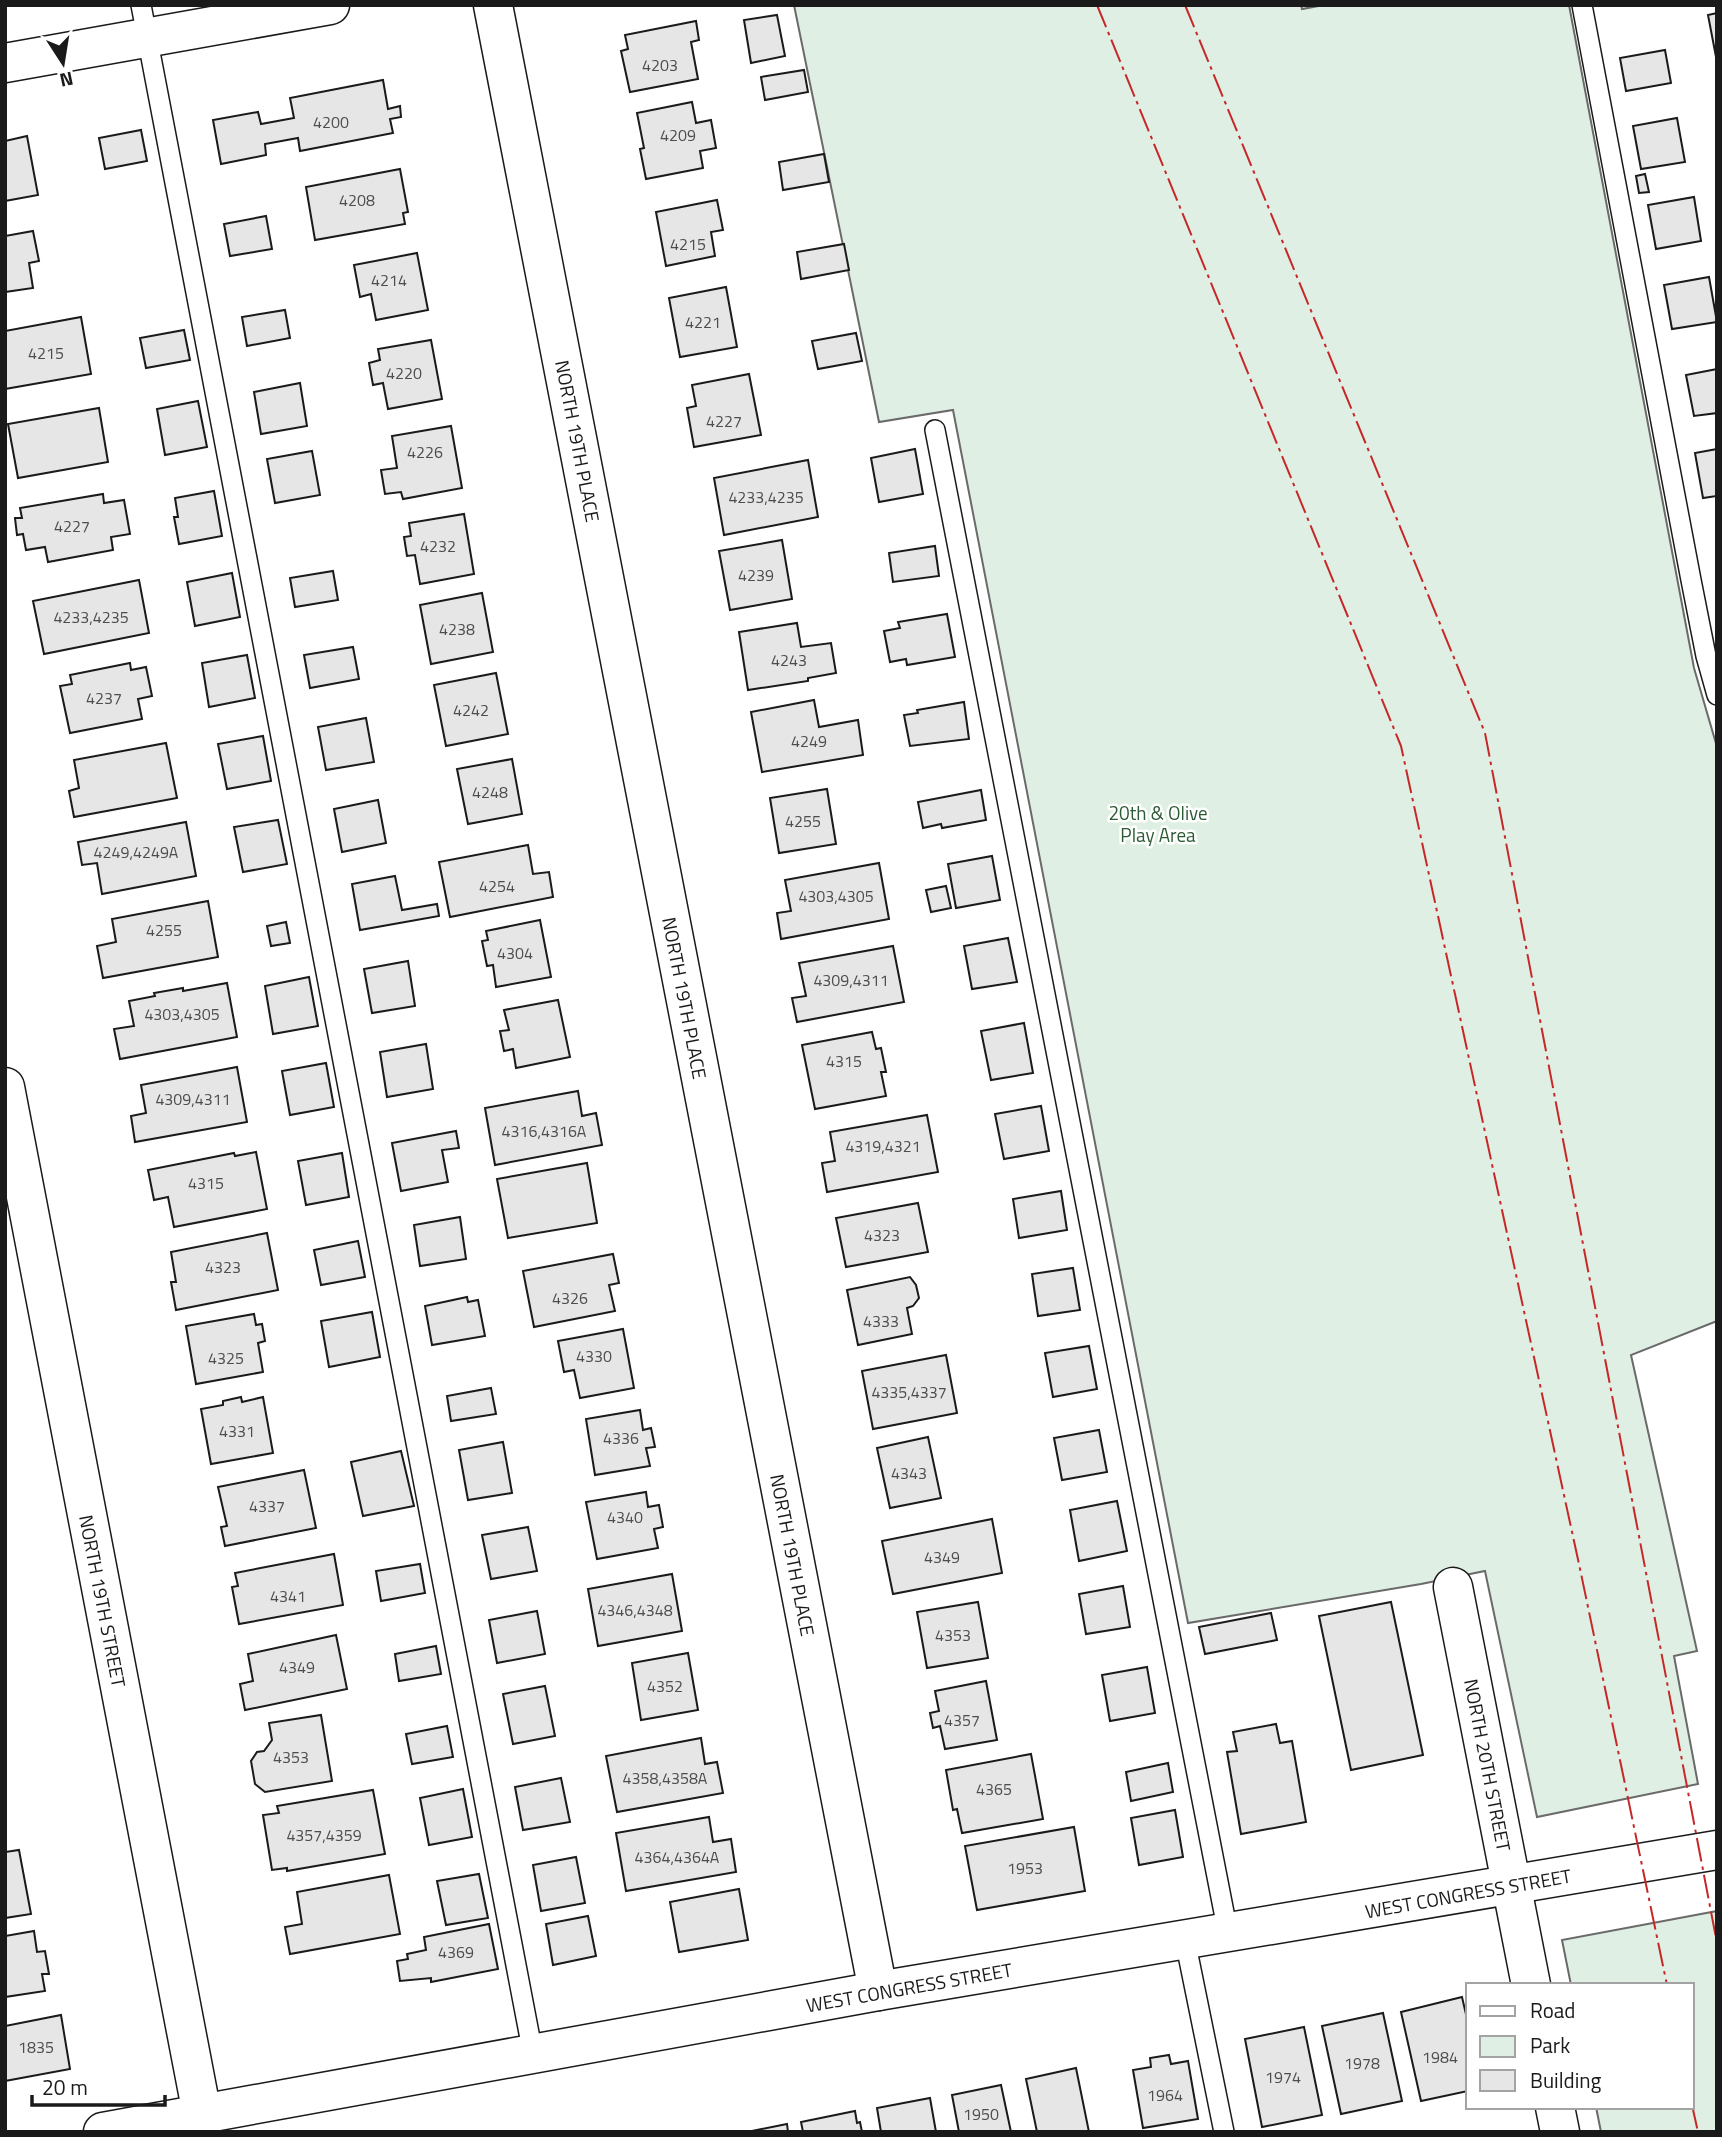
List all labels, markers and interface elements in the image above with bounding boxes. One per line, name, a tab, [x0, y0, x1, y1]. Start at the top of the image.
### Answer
north arrow	[28, 28, 98, 98]
house number: 4203	[642, 53, 678, 77]
text: N	[57, 65, 76, 96]
house number: 4200	[313, 110, 349, 134]
house number: 4209	[660, 123, 696, 147]
house number: 4208	[339, 188, 375, 212]
house number: 4215	[670, 232, 706, 256]
house number: 4214	[371, 268, 407, 292]
house number: 4221	[685, 310, 721, 334]
house number: 4215	[28, 341, 64, 365]
street label: NORTH 19TH PLACE	[548, 358, 608, 524]
house number: 4220	[386, 361, 422, 385]
house number: 4227	[706, 409, 742, 433]
house number: 4226	[407, 440, 443, 464]
house number: 4233,4235	[728, 485, 804, 509]
house number: 4227	[54, 514, 90, 538]
house number: 4232	[420, 534, 456, 558]
house number: 4239	[738, 563, 774, 587]
house number: 4233,4235	[53, 605, 129, 629]
house number: 4238	[439, 617, 475, 641]
house number: 4243	[771, 648, 807, 672]
house number: 4237	[86, 686, 122, 710]
house number: 4242	[453, 698, 489, 722]
house number: 4249	[791, 729, 827, 753]
house number: 4248	[472, 780, 508, 804]
park label: 20th & Olive Play Area	[1108, 798, 1208, 849]
house number: 4255	[785, 809, 821, 833]
house number: 4249,4249A	[94, 840, 179, 864]
house number: 4254	[479, 874, 515, 898]
house number: 4303,4305	[798, 884, 874, 908]
street label: NORTH 19TH PLACE	[655, 915, 715, 1081]
house number: 4255	[146, 918, 182, 942]
house number: 4304	[497, 941, 533, 965]
house number: 4309,4311	[813, 968, 889, 992]
house number: 4303,4305	[144, 1002, 220, 1026]
house number: 4315	[826, 1049, 862, 1073]
house number: 4309,4311	[155, 1087, 231, 1111]
house number: 4316,4316A	[502, 1119, 587, 1143]
house number: 4319,4321	[845, 1134, 921, 1158]
house number: 4315	[188, 1171, 224, 1195]
house number: 4323	[864, 1223, 900, 1247]
house number: 4323	[205, 1255, 241, 1279]
house number: 4326	[552, 1286, 588, 1310]
house number: 4333	[863, 1309, 899, 1333]
house number: 4330	[576, 1344, 612, 1368]
house number: 4325	[208, 1346, 244, 1370]
house number: 4335,4337	[871, 1380, 947, 1404]
house number: 4331	[219, 1419, 255, 1443]
house number: 4336	[603, 1426, 639, 1450]
house number: 4343	[891, 1461, 927, 1485]
street label: NORTH 19TH PLACE	[763, 1472, 823, 1638]
house number: 4337	[249, 1494, 285, 1518]
house number: 4340	[607, 1505, 643, 1529]
street label: NORTH 19TH STREET	[72, 1512, 134, 1690]
house number: 4349	[924, 1545, 960, 1569]
house number: 4341	[270, 1584, 306, 1608]
house number: 4346,4348	[597, 1598, 673, 1622]
house number: 4353	[935, 1623, 971, 1647]
house number: 4349	[279, 1655, 315, 1679]
house number: 4352	[647, 1674, 683, 1698]
street label: NORTH 20TH STREET	[1457, 1676, 1519, 1854]
house number: 4357	[944, 1708, 980, 1732]
house number: 4353	[273, 1745, 309, 1769]
house number: 4358,4358A	[623, 1766, 708, 1790]
house number: 4365	[976, 1777, 1012, 1801]
house number: 4357,4359	[286, 1823, 362, 1847]
house number: 4364,4364A	[635, 1845, 720, 1869]
house number: 1953	[1007, 1856, 1043, 1880]
street label: WEST CONGRESS STREET	[1363, 1861, 1573, 1925]
house number: 4369	[438, 1940, 474, 1964]
street label: WEST CONGRESS STREET	[804, 1955, 1014, 2019]
legend	[1466, 1983, 1694, 2109]
text: Road	[1530, 1994, 1575, 2026]
text: Park	[1530, 2029, 1570, 2061]
house number: 1835	[18, 2035, 54, 2059]
house number: 1984	[1422, 2045, 1458, 2069]
house number: 1978	[1344, 2051, 1380, 2075]
scale bar	[32, 2064, 164, 2108]
text: Building	[1530, 2064, 1602, 2096]
house number: 1974	[1265, 2065, 1301, 2089]
text: 20 m	[42, 2071, 88, 2103]
house number: 1964	[1147, 2083, 1183, 2107]
house number: 1950	[963, 2102, 999, 2126]

